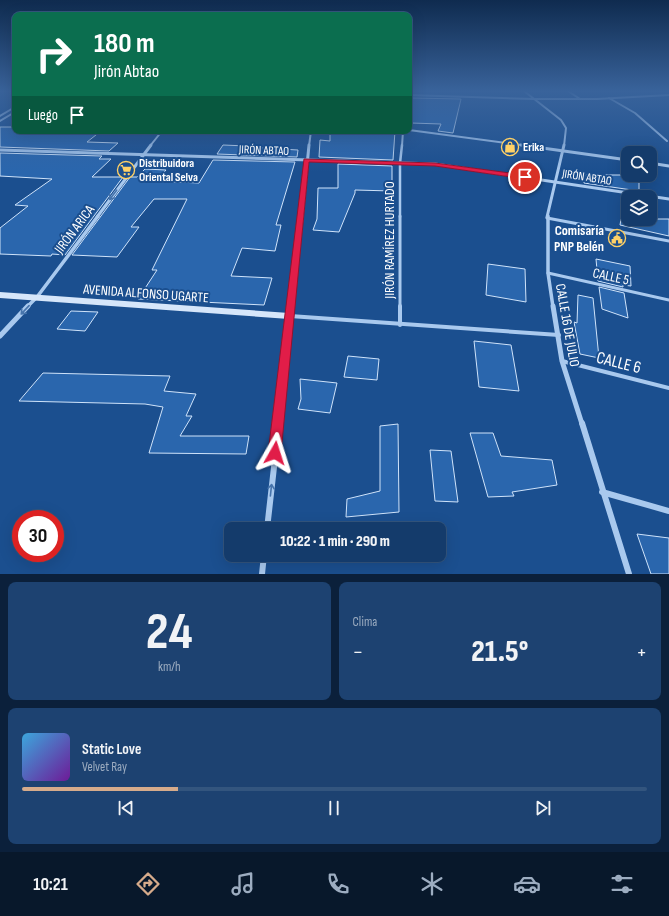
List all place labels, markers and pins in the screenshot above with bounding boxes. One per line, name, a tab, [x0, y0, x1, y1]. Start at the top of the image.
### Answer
shop icon: Erika	[500, 137, 520, 157]
place label: Erika	[523, 140, 544, 155]
place label: Distribuidora Oriental Selva	[139, 156, 198, 185]
supermarket icon: Distribuidora Oriental Selva	[116, 160, 136, 180]
pin	[508, 160, 542, 194]
place label: Comisaría PNP Belén	[554, 222, 604, 255]
public building icon: Comisaría PNP Belén	[607, 228, 627, 248]

